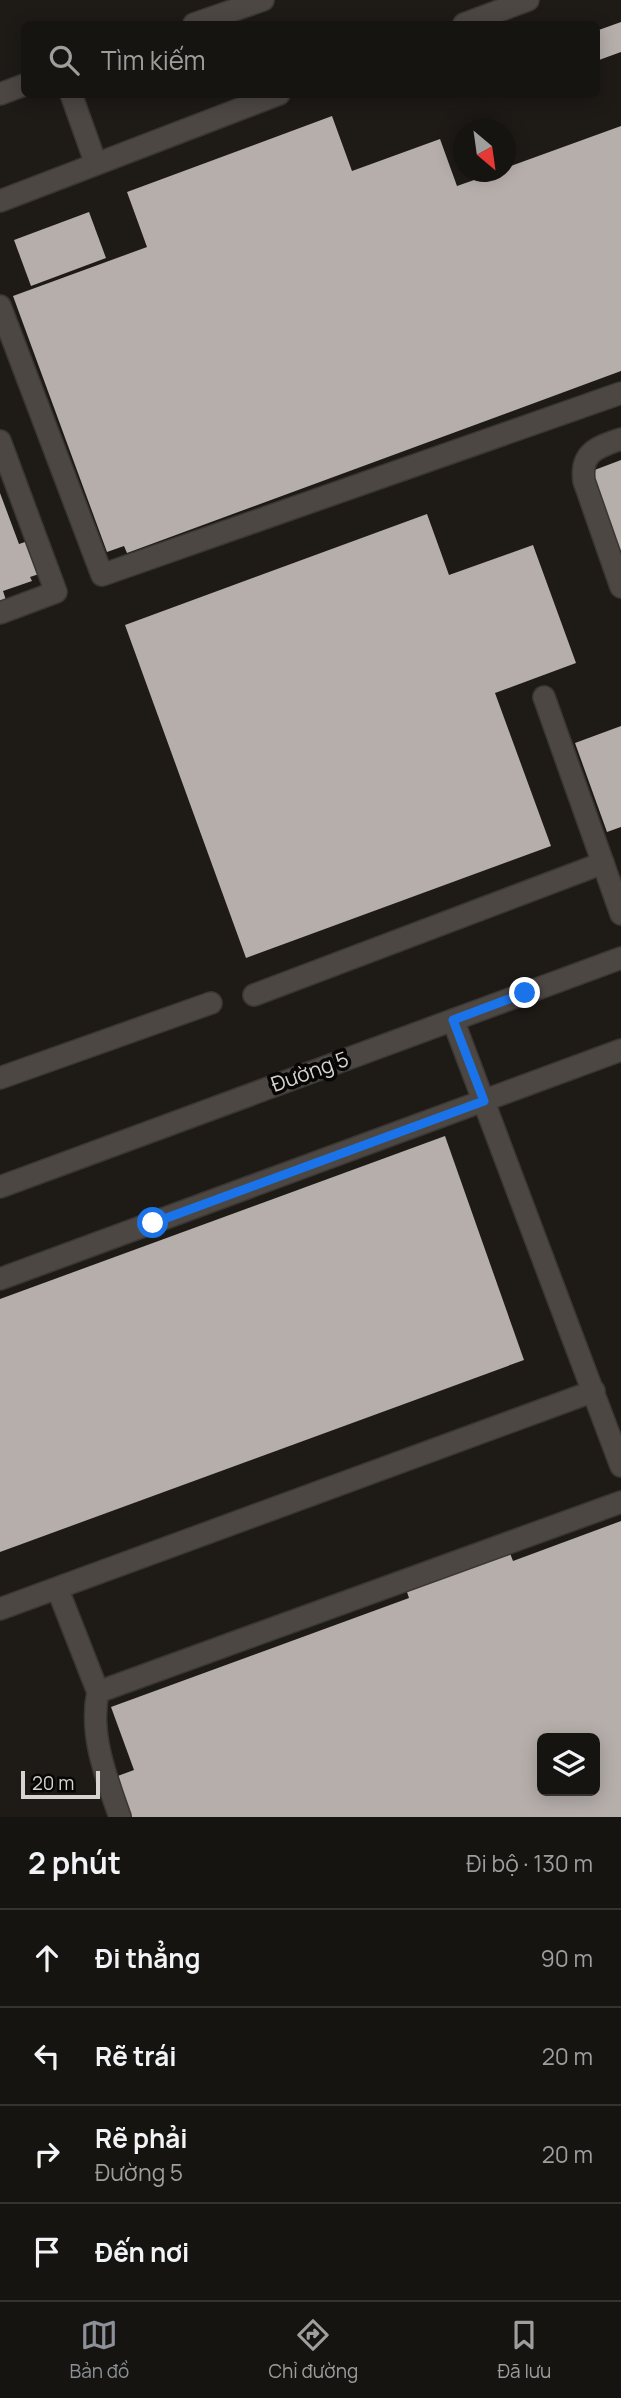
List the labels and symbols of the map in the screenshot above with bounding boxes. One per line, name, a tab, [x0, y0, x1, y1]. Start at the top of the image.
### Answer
north arrow	[453, 119, 516, 182]
route end	[509, 977, 540, 1008]
street label: Đường 5	[267, 1044, 352, 1098]
route start	[137, 1207, 168, 1238]
scale bar	[21, 1768, 100, 1800]

